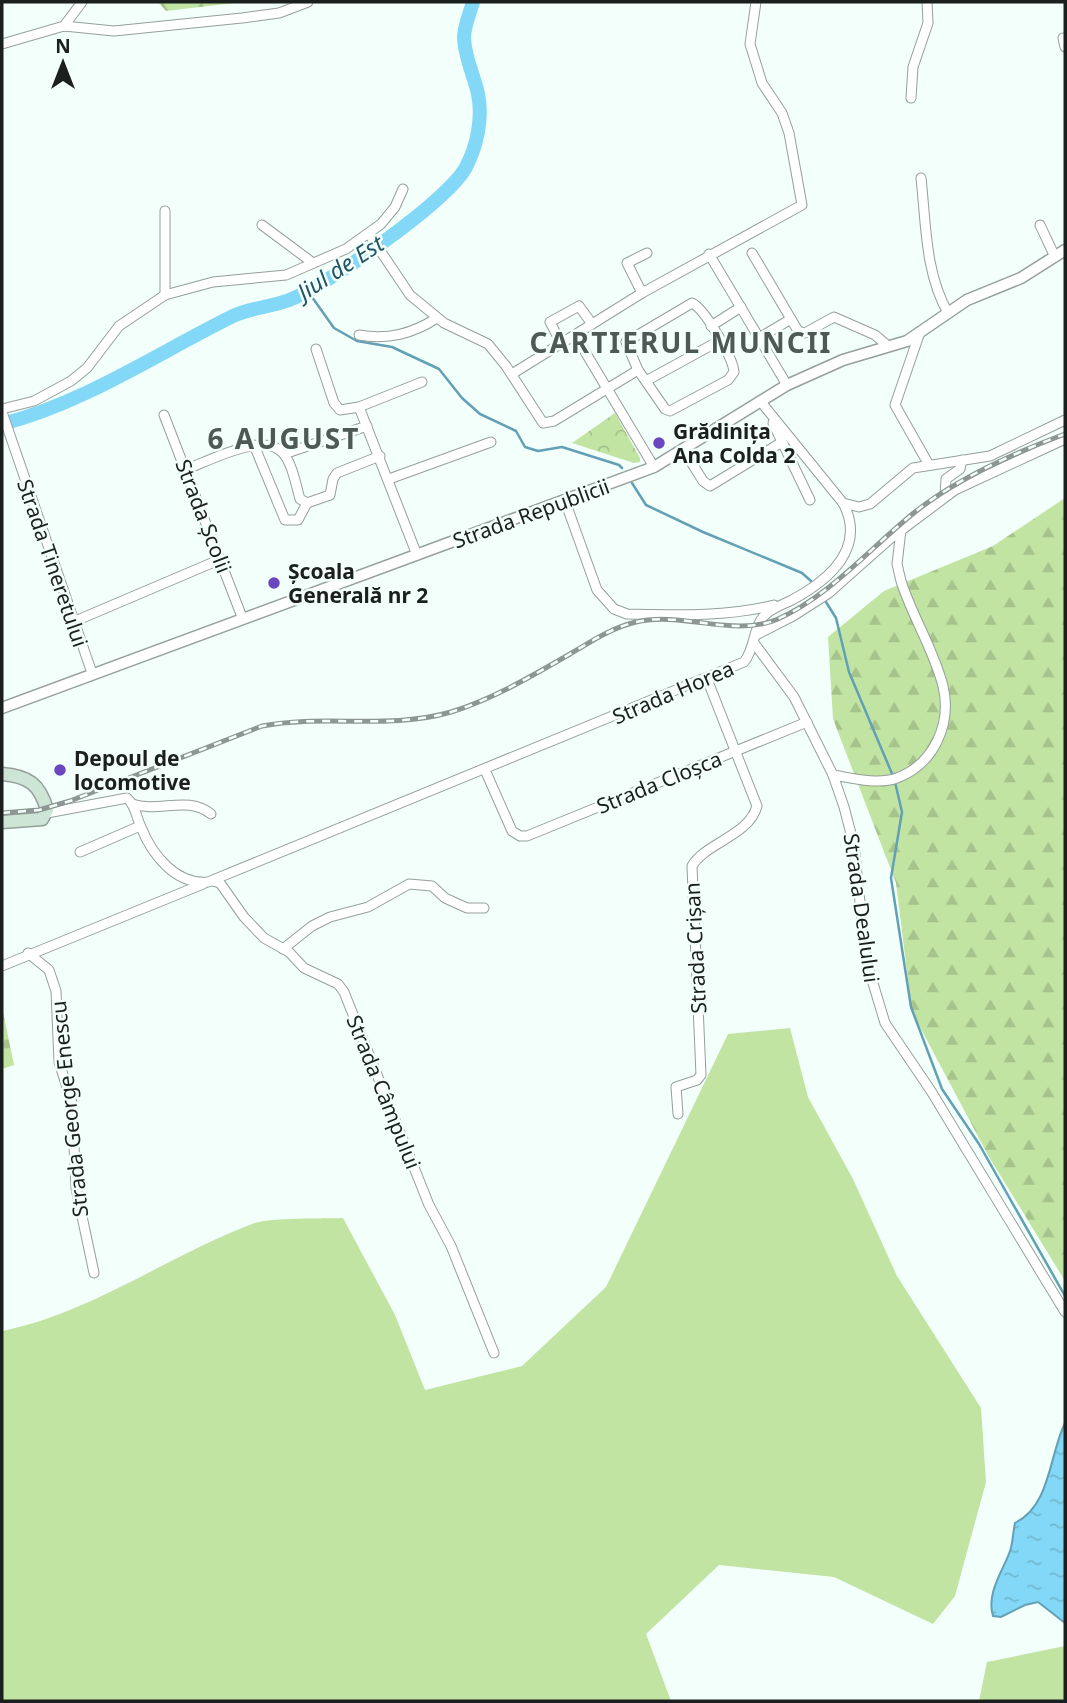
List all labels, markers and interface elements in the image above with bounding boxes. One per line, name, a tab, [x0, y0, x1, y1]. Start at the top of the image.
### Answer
north arrow	[28, 28, 98, 98]
text: N	[55, 33, 71, 59]
water label: Jiul de Est	[287, 226, 391, 309]
district label: CARTIERUL MUNCII	[529, 323, 833, 361]
place label: Grădinița Ana Colda 2	[673, 417, 795, 469]
district label: 6 AUGUST	[208, 419, 360, 457]
marker: Grădinița Ana Colda 2	[651, 435, 667, 451]
street label: Strada Școlii	[169, 455, 239, 577]
street label: Strada Republicii	[449, 472, 613, 554]
street label: Strada Tineretului	[11, 475, 95, 651]
place label: Școala Generală nr 2	[288, 557, 428, 609]
marker: Școala Generală nr 2	[266, 575, 282, 591]
street label: Strada Horea	[608, 654, 738, 730]
place label: Depoul de locomotive	[74, 744, 191, 796]
street label: Strada Cloșca	[592, 744, 726, 820]
marker: Depoul de locomotive	[52, 762, 68, 778]
street label: Strada Dealului	[838, 832, 886, 984]
street label: Strada Crișan	[678, 882, 712, 1014]
street label: Strada George Enescu	[44, 999, 94, 1219]
street label: Strada Câmpului	[340, 1011, 428, 1173]

